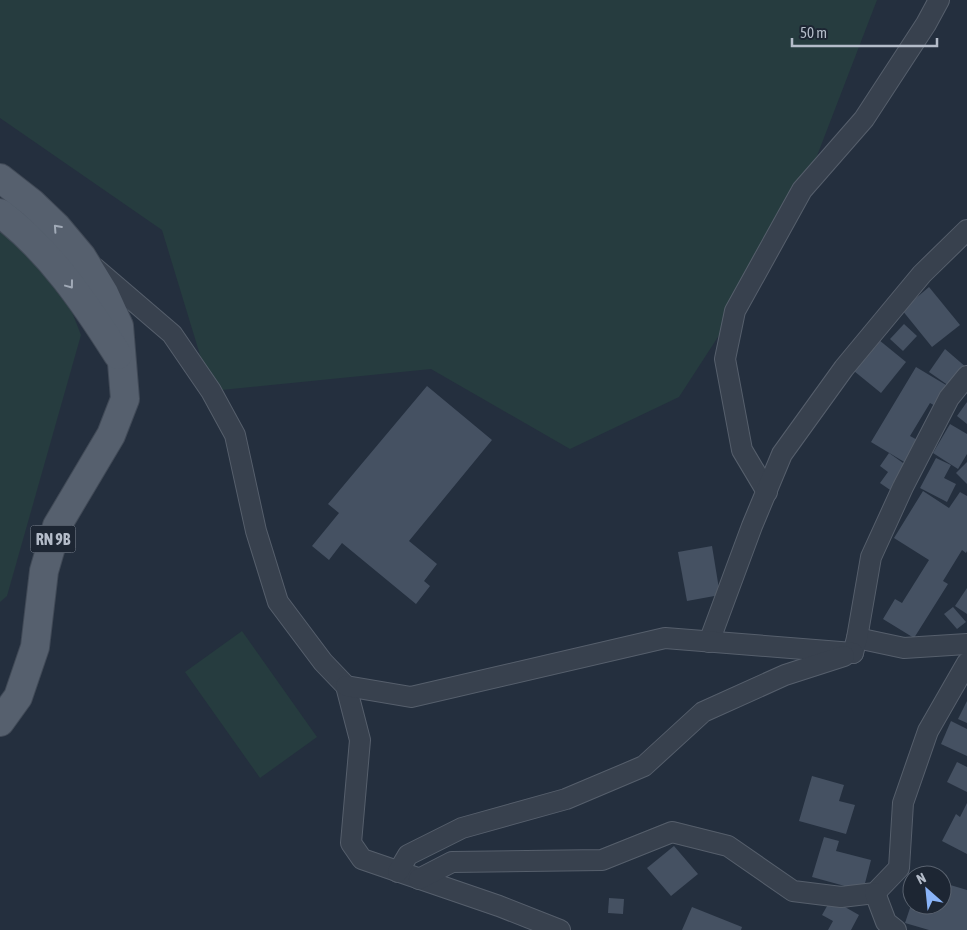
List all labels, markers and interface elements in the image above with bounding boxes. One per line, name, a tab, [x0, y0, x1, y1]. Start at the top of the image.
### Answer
scale bar	[792, 15, 937, 47]
text: 50 m	[800, 24, 827, 41]
one-way arrow	[54, 225, 63, 234]
one-way arrow	[65, 279, 73, 288]
road number: RN 9B	[30, 526, 76, 552]
north arrow	[902, 865, 952, 915]
text: N	[914, 869, 928, 887]

